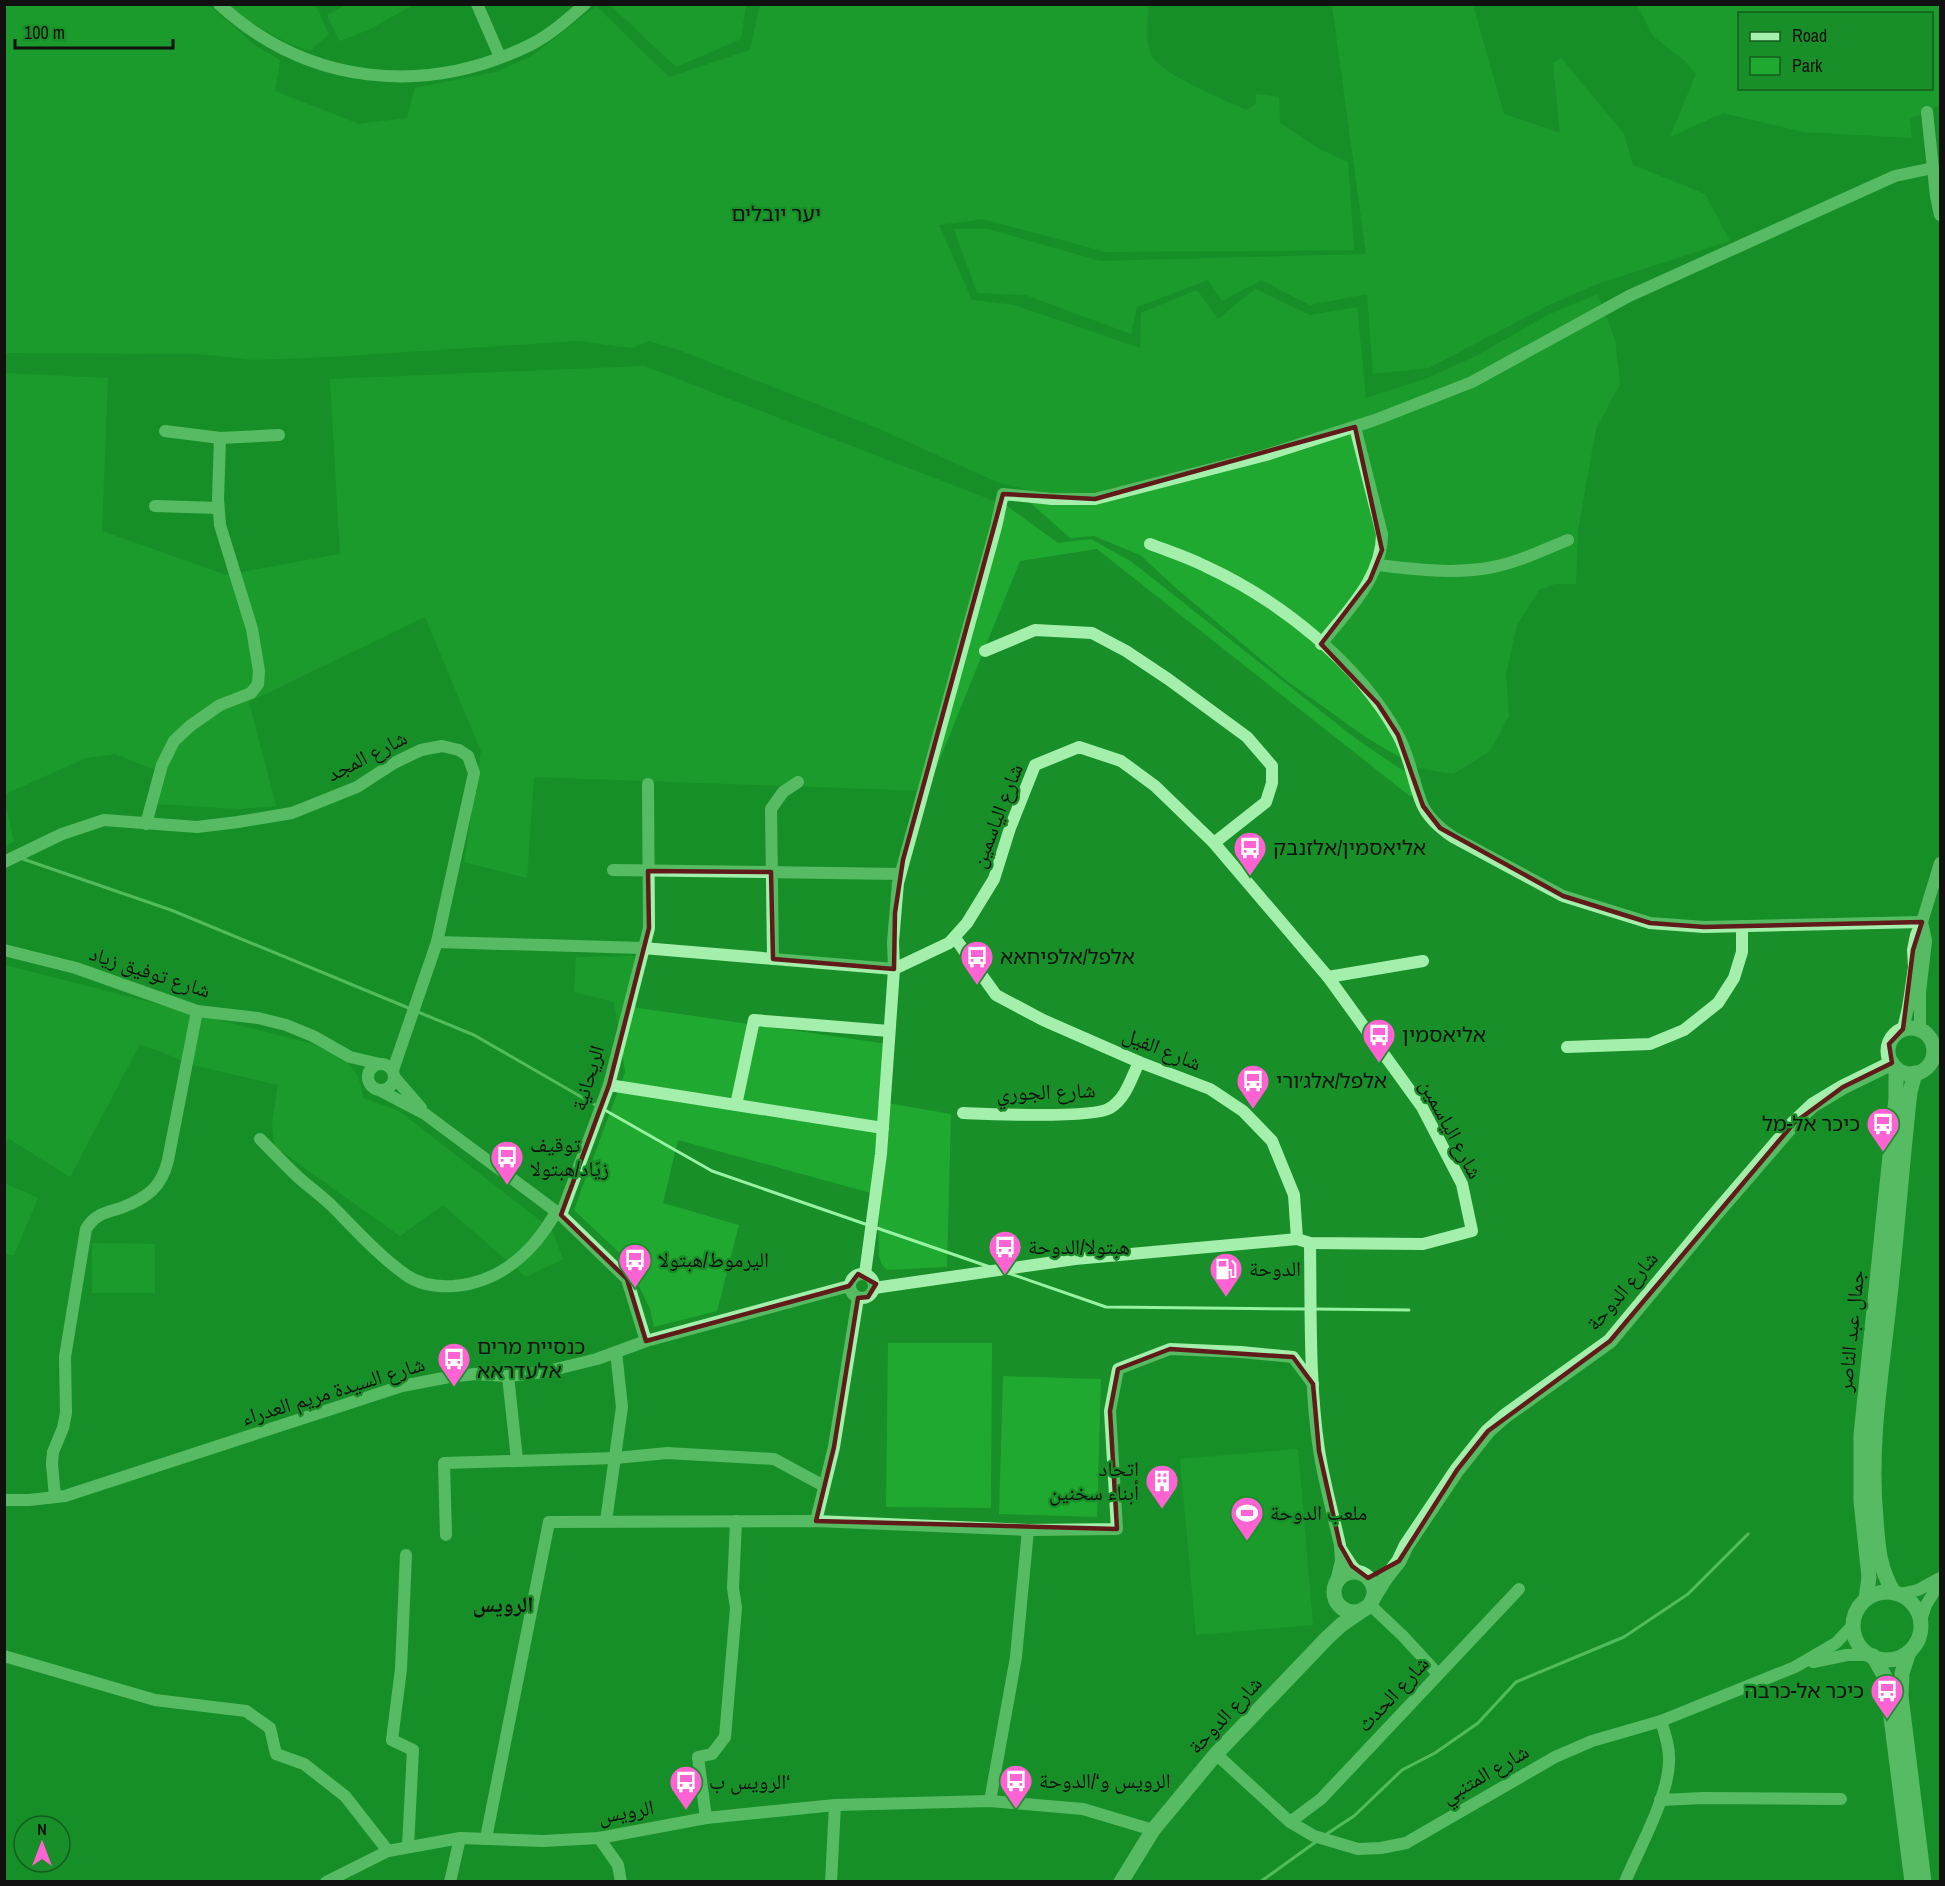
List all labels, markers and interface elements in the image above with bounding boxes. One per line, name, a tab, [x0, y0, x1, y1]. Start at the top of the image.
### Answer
scale bar	[15, 12, 172, 50]
legend	[1738, 12, 1933, 90]
text: 100 m	[24, 20, 65, 45]
text: Road	[1792, 23, 1827, 48]
text: Park	[1792, 53, 1823, 78]
park label: יער יובלים	[731, 199, 821, 228]
street label: شارع المجد	[322, 723, 412, 788]
street label: شارع الياسمين	[963, 760, 1030, 872]
bus stop icon: אליאסמין/אלזנבק	[1232, 830, 1268, 877]
place label: אליאסמין/אלזנבק	[1273, 833, 1426, 862]
street label: شارع توفيق زياد	[86, 938, 214, 1005]
bus stop icon: אלפל/אלפיחאא	[959, 939, 995, 986]
place label: אלפל/אלפיחאא	[1000, 942, 1135, 971]
bus stop icon: אליאסמין	[1361, 1017, 1397, 1064]
street label: شارع الفيل	[1119, 1020, 1206, 1077]
place label: אליאסמין	[1402, 1020, 1486, 1049]
street label: الريحانية	[564, 1041, 611, 1114]
bus stop icon: אלפל/אלג׳ורי	[1235, 1063, 1271, 1110]
place label: אלפל/אלג׳ורי	[1276, 1066, 1387, 1095]
street label: شارع الياسمين	[1413, 1074, 1490, 1184]
street label: شارع الجوري	[996, 1075, 1096, 1110]
bus stop icon: כיכר אל-מל	[1865, 1106, 1901, 1153]
place label: כיכר אל-מל	[1762, 1109, 1860, 1138]
place label: توقيف زيّاد/هبتولا	[530, 1130, 609, 1183]
bus stop icon: توقيف زيّاد/هبتولا	[489, 1139, 525, 1186]
bus stop icon: هبتولا/الدوحة	[987, 1229, 1023, 1276]
place label: هبتولا/الدوحة	[1028, 1232, 1130, 1261]
bus stop icon: اليرموط/هبتولا	[617, 1242, 653, 1289]
place label: اليرموط/هبتولا	[658, 1245, 769, 1274]
street label: شارع الدوحة	[1579, 1245, 1664, 1337]
fuel station icon: الدوحة	[1208, 1251, 1244, 1298]
place label: الدوحة	[1249, 1254, 1301, 1283]
street label: جمال عبد الناصر	[1830, 1269, 1871, 1394]
place label: כנסיית מרים אלעדראא	[477, 1332, 585, 1385]
bus stop icon: כנסיית מרים אלעדראא	[436, 1341, 472, 1388]
street label: شارع السيدة مريم العدراء	[238, 1349, 428, 1432]
place label: اتحاد أبناء سخنين	[1049, 1454, 1139, 1507]
building icon: اتحاد أبناء سخنين	[1144, 1463, 1180, 1510]
sports icon: ملعب الدوحة	[1229, 1495, 1265, 1542]
place label: ملعب الدوحة	[1270, 1498, 1367, 1527]
district label: الرويس	[472, 1589, 534, 1619]
street label: شارع الحدث	[1350, 1649, 1435, 1738]
street label: شارع الدوحة	[1181, 1669, 1268, 1760]
bus stop icon: כיכר אל-כרבה	[1869, 1673, 1905, 1720]
place label: כיכר אל-כרבה	[1745, 1676, 1864, 1705]
street label: شارع المتنبي	[1435, 1737, 1535, 1812]
bus stop icon: الرويس و‘/الدوحة	[998, 1763, 1034, 1810]
bus stop icon: الرويس ب‘	[668, 1764, 704, 1811]
place label: الرويس و‘/الدوحة	[1039, 1766, 1171, 1795]
place label: الرويس ب‘	[709, 1767, 790, 1796]
street label: الرويس	[596, 1792, 656, 1831]
north arrow	[12, 1814, 72, 1874]
text: N	[37, 1818, 47, 1840]

